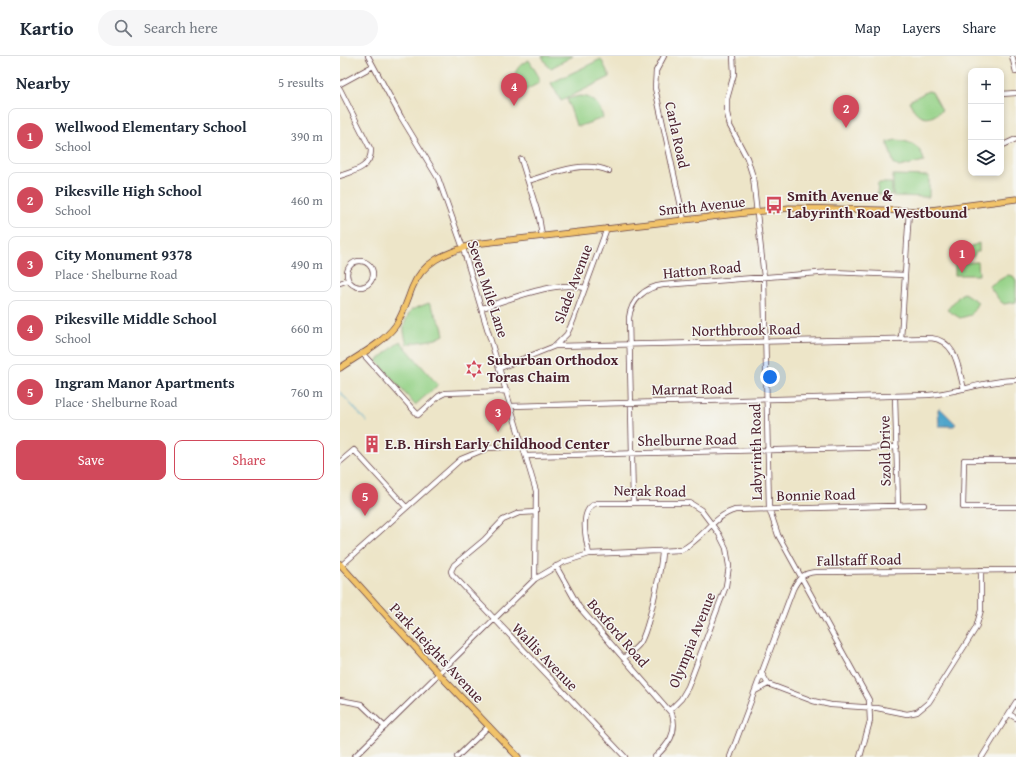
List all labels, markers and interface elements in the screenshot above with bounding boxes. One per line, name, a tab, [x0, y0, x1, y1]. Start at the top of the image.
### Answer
search box	[98, 10, 378, 46]
text: Kartio	[20, 14, 74, 42]
icon: search	[112, 17, 134, 39]
text: Search here	[144, 17, 218, 38]
text: Map	[855, 18, 881, 38]
text: Layers	[903, 18, 941, 38]
text: Share	[963, 18, 996, 38]
map controls	[968, 68, 1004, 176]
button: +	[968, 68, 1004, 104]
text: Nearby	[16, 70, 70, 95]
text: 5 results	[278, 73, 324, 92]
pin: 4	[501, 73, 527, 106]
pin: 2	[833, 95, 859, 128]
street label: Carla Road	[660, 100, 695, 170]
button: −	[968, 104, 1004, 140]
text: Wellwood Elementary School	[55, 116, 247, 137]
text: 1	[27, 127, 33, 146]
text: 390 m	[291, 127, 323, 146]
text: School	[55, 137, 91, 156]
button: layers	[968, 140, 1004, 176]
text: Pikesville High School	[55, 180, 202, 201]
place label: Smith Avenue & Labyrinth Road Westbound	[787, 185, 968, 223]
text: 2	[27, 191, 33, 210]
text: 460 m	[291, 191, 323, 210]
street label: Smith Avenue	[658, 191, 746, 220]
bus stop icon: Smith Avenue & Labyrinth Road Westbound	[764, 195, 784, 215]
text: School	[55, 201, 91, 220]
street label: Seven Mile Lane	[463, 237, 514, 340]
pin: 1	[949, 240, 975, 273]
street label: Slade Avenue	[548, 241, 597, 326]
text: City Monument 9378	[55, 244, 192, 265]
text: 3	[27, 255, 33, 274]
text: 490 m	[291, 255, 323, 274]
street label: Hatton Road	[662, 256, 742, 283]
text: Place · Shelburne Road	[55, 265, 178, 284]
text: Pikesville Middle School	[55, 308, 217, 329]
street label: Northbrook Road	[691, 318, 801, 341]
text: 4	[27, 319, 33, 338]
text: 660 m	[291, 319, 323, 338]
text: School	[55, 329, 91, 348]
place label: Suburban Orthodox Toras Chaim	[487, 349, 618, 387]
synagogue icon: Suburban Orthodox Toras Chaim	[464, 359, 484, 379]
your location	[760, 367, 780, 387]
text: Ingram Manor Apartments	[55, 372, 235, 393]
street label: Marnat Road	[651, 377, 733, 400]
text: 5	[27, 383, 33, 402]
text: 760 m	[291, 383, 323, 402]
text: Place · Shelburne Road	[55, 393, 178, 412]
pin: 3	[485, 399, 511, 432]
street label: Labyrinth Road	[744, 403, 767, 501]
street label: Szold Drive	[873, 415, 896, 487]
street label: Shelburne Road	[637, 428, 737, 451]
place label: E.B. Hirsh Early Childhood Center	[385, 433, 610, 454]
building icon: E.B. Hirsh Early Childhood Center	[362, 434, 382, 454]
button: Save	[16, 440, 166, 480]
button: Share	[174, 440, 324, 480]
street label: Nerak Road	[614, 479, 686, 502]
pin: 5	[352, 483, 378, 516]
street label: Bonnie Road	[776, 483, 856, 506]
street label: Fallstaff Road	[816, 548, 902, 571]
street label: Olympia Avenue	[663, 589, 720, 691]
street label: Boxford Road	[583, 594, 654, 672]
street label: Park Heights Avenue	[385, 598, 489, 707]
street label: Wallis Avenue	[508, 618, 583, 695]

